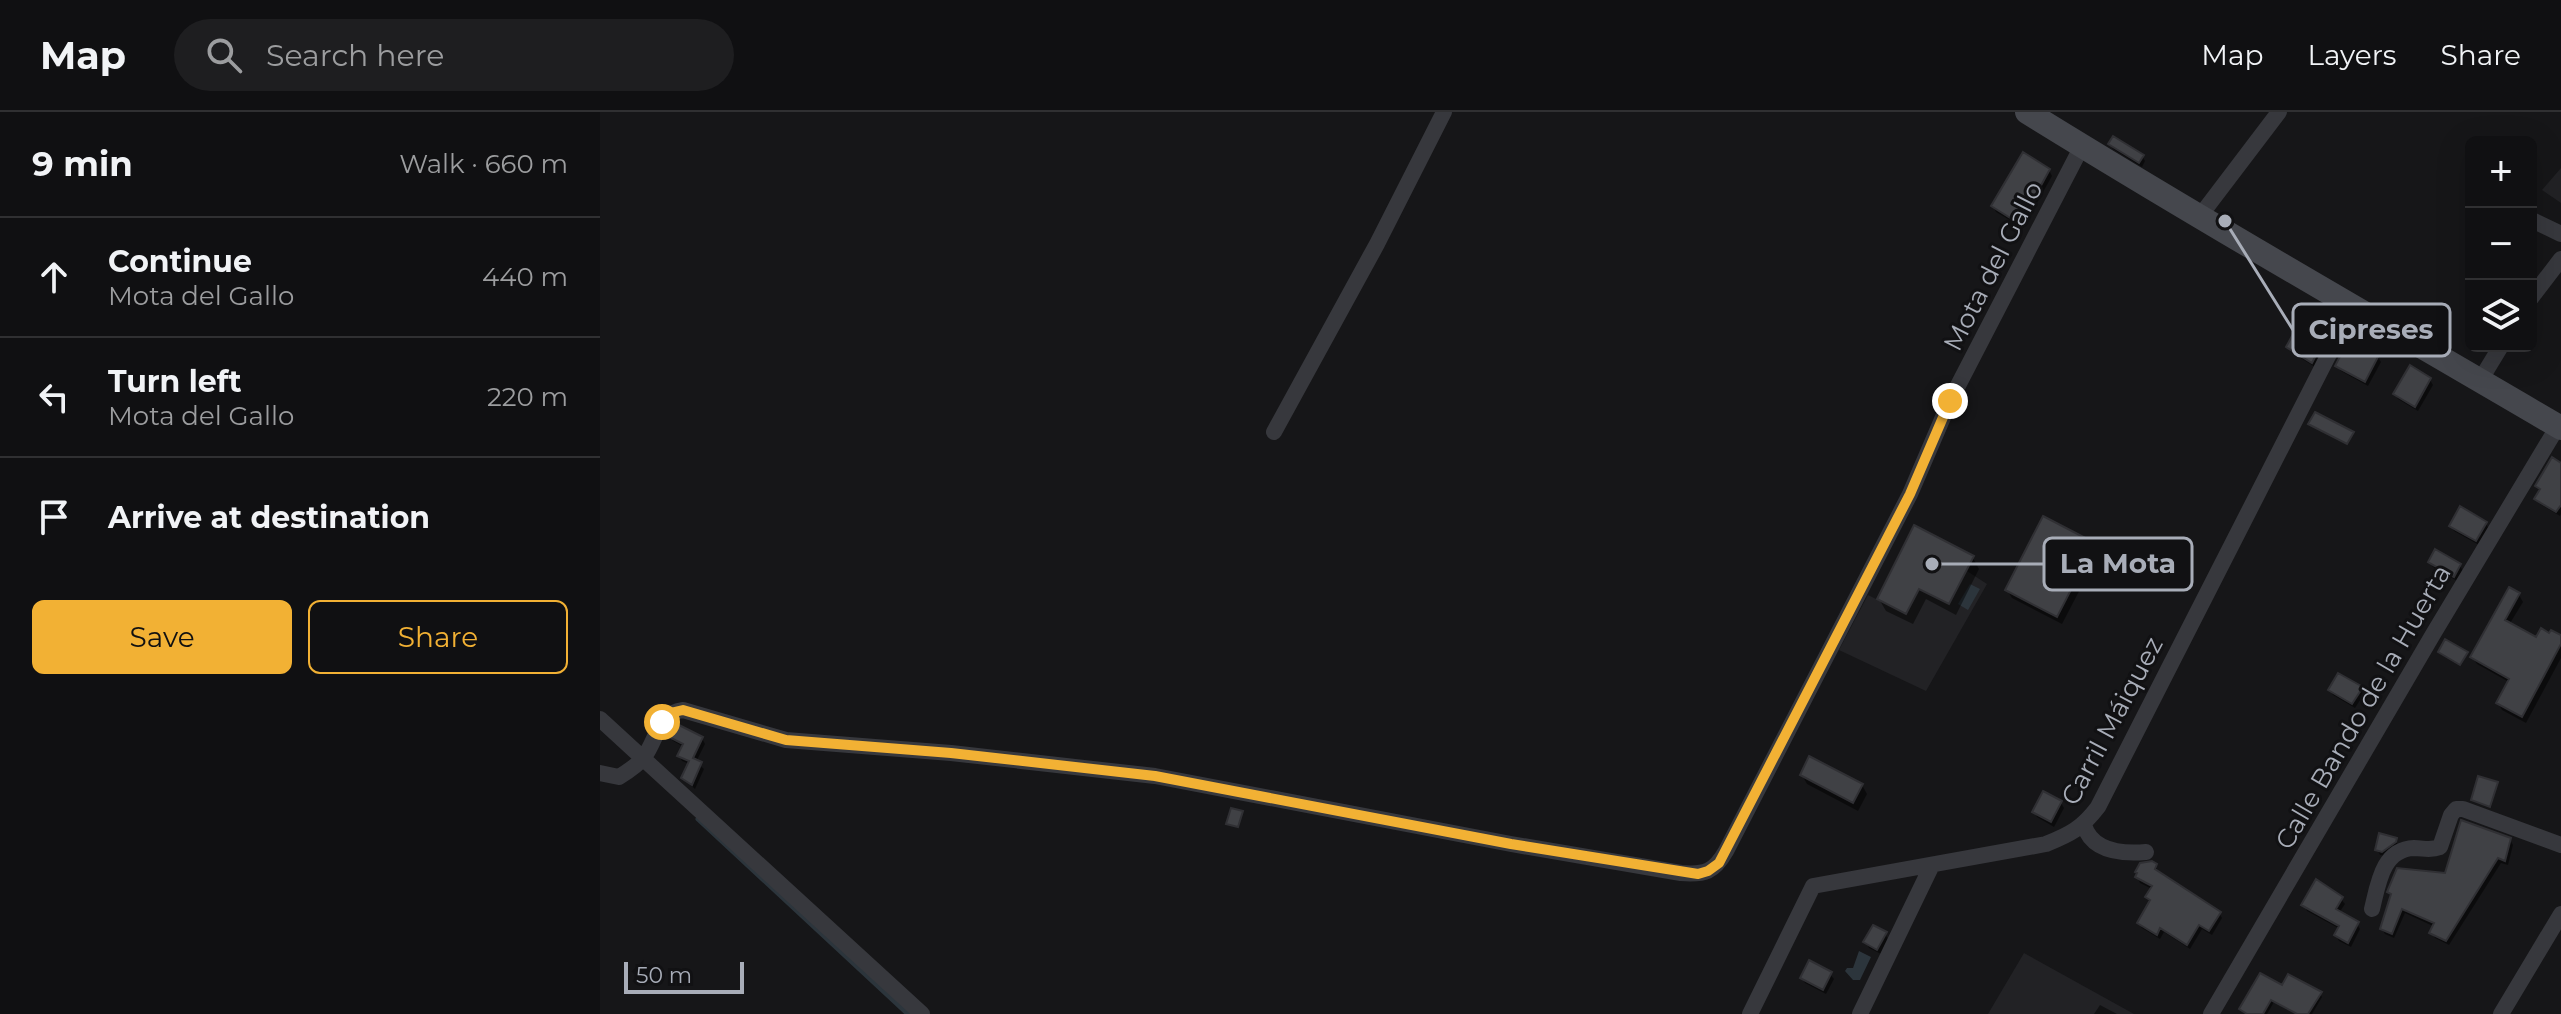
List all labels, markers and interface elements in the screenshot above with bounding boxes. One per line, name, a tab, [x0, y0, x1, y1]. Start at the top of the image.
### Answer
search box	[174, 19, 734, 91]
text: Map	[40, 32, 126, 79]
icon: search	[202, 33, 246, 77]
text: Search here	[266, 37, 444, 74]
text: Map	[2201, 38, 2264, 72]
text: Layers	[2308, 38, 2397, 72]
text: Share	[2441, 38, 2521, 72]
map controls	[2465, 136, 2537, 352]
button: +	[2465, 136, 2537, 208]
text: 9 min	[32, 143, 133, 185]
text: Walk · 660 m	[399, 148, 568, 180]
street label: Mota del Gallo	[1936, 176, 2050, 356]
button: −	[2465, 208, 2537, 280]
text: Continue	[108, 243, 252, 280]
icon: ahead	[32, 255, 76, 299]
text: 440 m	[482, 261, 568, 293]
text: Mota del Gallo	[108, 280, 294, 312]
button: layers	[2465, 280, 2537, 352]
callout: Cipreses	[2293, 304, 2450, 356]
text: Cipreses	[2309, 312, 2434, 346]
text: Turn left	[108, 363, 241, 400]
icon: left	[32, 375, 76, 419]
text: 220 m	[487, 381, 568, 413]
route end	[1932, 383, 1968, 419]
text: Mota del Gallo	[108, 400, 294, 432]
icon: arrive	[32, 495, 76, 539]
text: Arrive at destination	[108, 499, 430, 536]
callout: La Mota	[2044, 538, 2192, 590]
text: La Mota	[2060, 546, 2176, 580]
street label: Calle Bando de la Huerta	[2268, 559, 2458, 855]
button: Save	[32, 600, 292, 674]
button: Share	[308, 600, 568, 674]
street label: Carril Máiquez	[2054, 631, 2170, 811]
route start	[644, 704, 680, 740]
scale bar	[624, 958, 744, 994]
text: 50 m	[636, 962, 692, 989]

